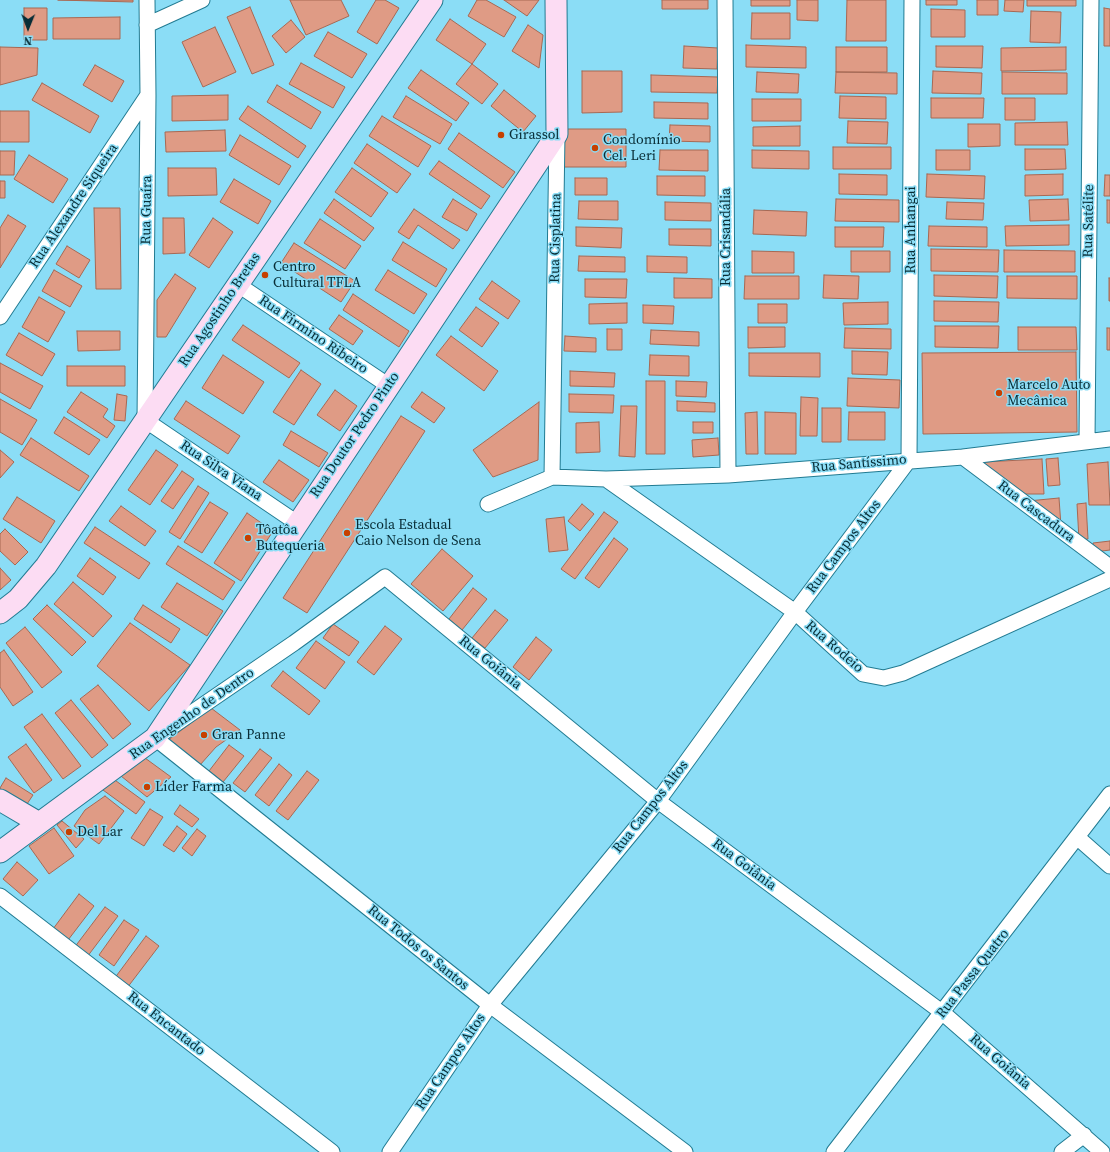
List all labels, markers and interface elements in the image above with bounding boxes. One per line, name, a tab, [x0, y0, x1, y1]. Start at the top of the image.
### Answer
north arrow	[8, 8, 48, 48]
text: N	[24, 33, 32, 48]
place label: Girassol	[509, 127, 559, 143]
marker: Girassol	[496, 130, 506, 140]
place label: Condomínio Cel. Leri	[603, 132, 681, 164]
street label: Rua Alexandre Siqueira	[26, 141, 122, 271]
marker: Condomínio Cel. Leri	[590, 143, 600, 153]
street label: Rua Guaíra	[138, 175, 156, 245]
street label: Rua Satélite	[1080, 184, 1098, 258]
street label: Rua Anhangai	[903, 186, 919, 274]
street label: Rua Crisandália	[718, 188, 734, 286]
street label: Rua Cisplatina	[547, 193, 565, 283]
street label: Rua Agostinho Bretas	[176, 250, 264, 370]
place label: Centro Cultural TFLA	[273, 259, 361, 292]
marker: Centro Cultural TFLA	[260, 270, 270, 280]
street label: Rua Firmino Ribeiro	[255, 292, 371, 378]
street label: Rua Doutor Pedro Pinto	[307, 369, 403, 501]
place label: Marcelo Auto Mecânica	[1007, 377, 1091, 410]
marker: Marcelo Auto Mecânica	[994, 388, 1004, 398]
street label: Rua Silva Viana	[177, 437, 265, 505]
street label: Rua Santíssimo	[811, 451, 907, 477]
street label: Rua Cascadura	[994, 478, 1078, 546]
street label: Rua Campos Altos	[803, 497, 885, 597]
place label: Escola Estadual Caio Nelson de Sena	[355, 517, 481, 550]
place label: Tôatôa Butequeria	[256, 522, 325, 554]
marker: Escola Estadual Caio Nelson de Sena	[342, 528, 352, 538]
marker: Tôatôa Butequeria	[243, 533, 253, 543]
street label: Rua Rodeio	[802, 617, 866, 677]
street label: Rua Goiânia	[455, 633, 525, 693]
street label: Rua Engenho de Dentro	[126, 665, 258, 763]
place label: Gran Panne	[212, 727, 286, 743]
marker: Gran Panne	[199, 730, 209, 740]
street label: Rua Campos Altos	[610, 757, 692, 857]
place label: Líder Farma	[155, 779, 232, 795]
marker: Líder Farma	[142, 782, 152, 792]
place label: Del Lar	[77, 824, 123, 840]
marker: Del Lar	[64, 827, 74, 837]
street label: Rua Goiânia	[709, 835, 779, 895]
street label: Rua Todos os Santos	[364, 902, 472, 994]
street label: Rua Passa Quatro	[933, 926, 1013, 1022]
street label: Rua Encantado	[124, 988, 208, 1060]
street label: Rua Campos Altos	[413, 1011, 489, 1113]
street label: Rua Goiânia	[966, 1031, 1034, 1093]

